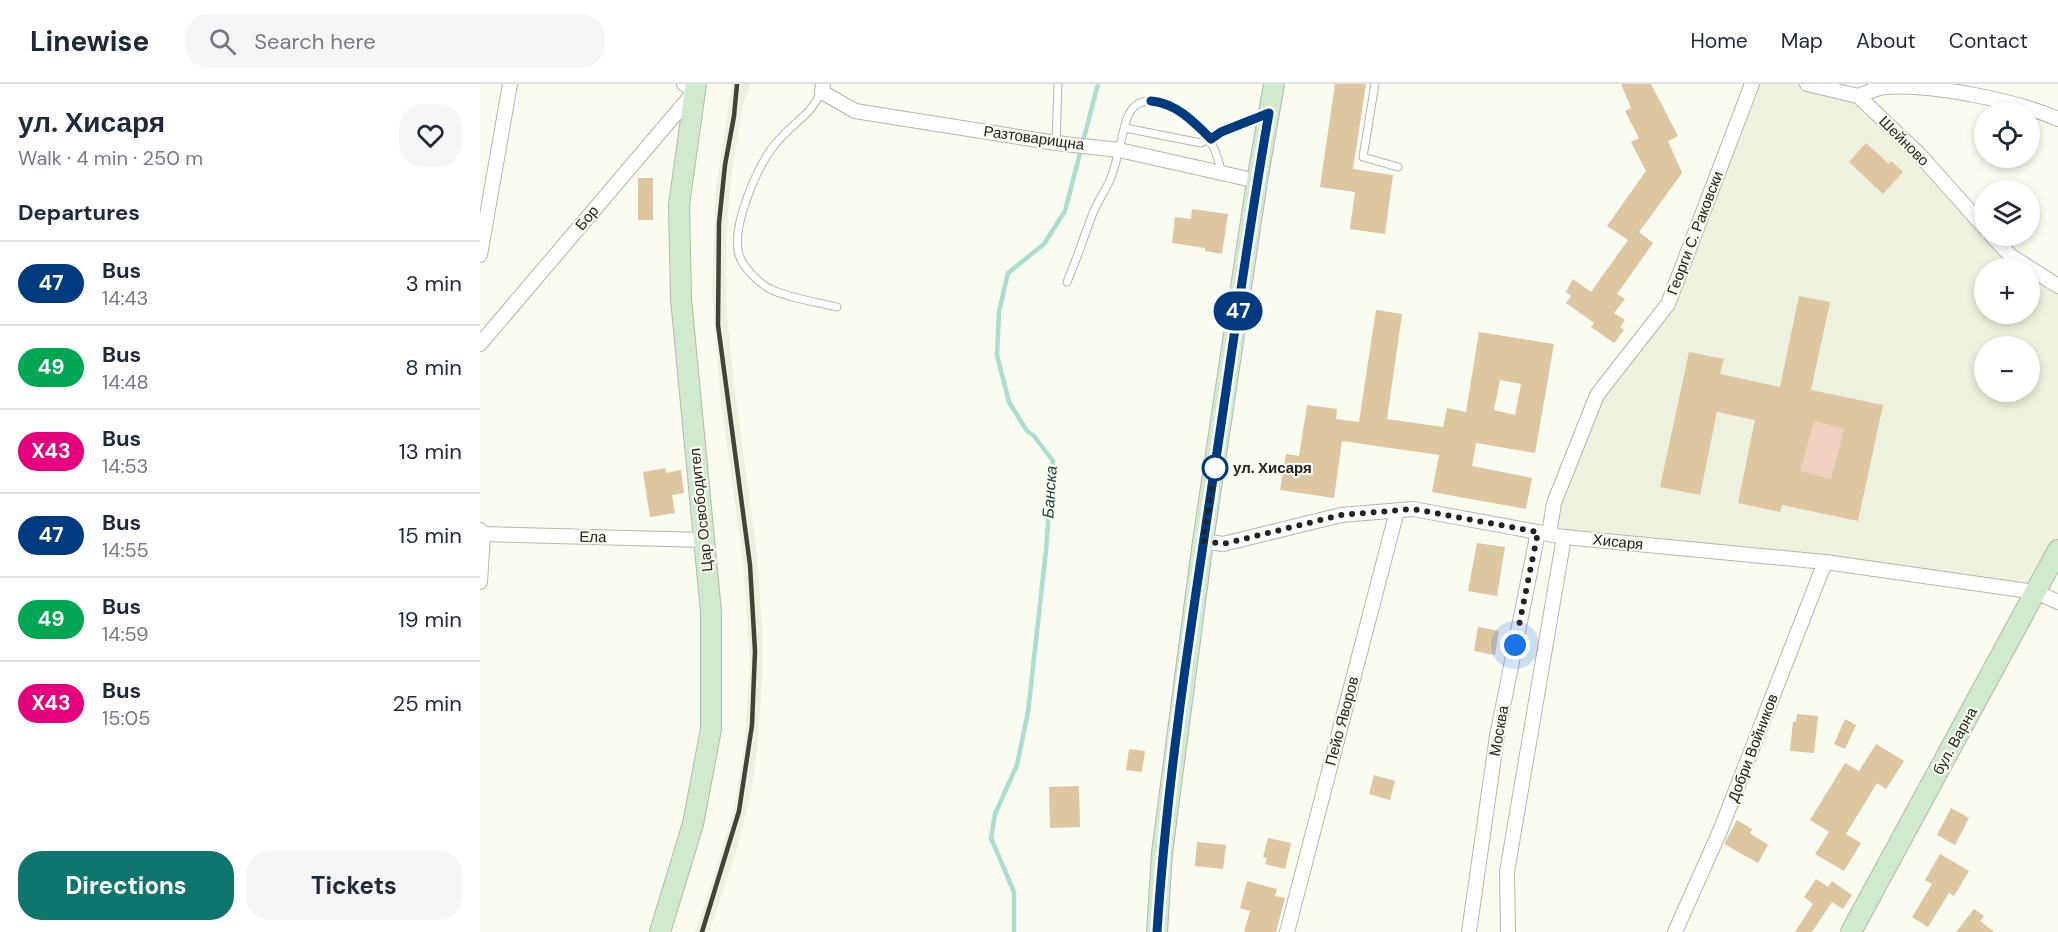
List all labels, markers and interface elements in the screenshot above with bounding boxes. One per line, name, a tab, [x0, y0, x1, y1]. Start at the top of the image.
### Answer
search box	[185, 14, 605, 68]
text: Linewise	[30, 23, 149, 60]
icon: search	[206, 25, 239, 58]
text: Search here	[254, 27, 376, 56]
text: Home	[1690, 27, 1748, 55]
text: Map	[1781, 27, 1823, 55]
text: About	[1856, 27, 1916, 55]
text: Contact	[1949, 27, 2028, 55]
map controls	[1974, 102, 2040, 402]
button: locate	[1974, 102, 2040, 168]
text: ул. Хисаря	[18, 104, 165, 141]
button: heart	[399, 104, 462, 167]
street label: Шейново	[1875, 112, 1933, 170]
street label: Разтоварищна	[982, 121, 1086, 155]
text: Walk · 4 min · 250 m	[18, 145, 203, 171]
street label: Георги С. Раковски	[1662, 168, 1728, 298]
button: layers	[1974, 180, 2040, 246]
text: Departures	[18, 198, 140, 227]
street label: Бор	[571, 201, 603, 235]
text: Bus	[102, 256, 141, 285]
button: +	[1974, 258, 2040, 324]
text: 47	[39, 269, 63, 297]
text: 3 min	[406, 269, 462, 298]
text: 14:43	[102, 285, 148, 311]
line badge: 47	[1211, 292, 1265, 330]
text: 47	[1226, 297, 1250, 325]
button: −	[1974, 336, 2040, 402]
text: Bus	[102, 340, 141, 369]
text: 49	[38, 353, 65, 381]
text: 8 min	[405, 353, 462, 382]
text: 14:48	[102, 369, 149, 395]
text: Bus	[102, 424, 141, 453]
text: X43	[31, 437, 71, 465]
text: 13 min	[399, 437, 462, 466]
street label: Цар Освободител	[685, 447, 717, 573]
text: 14:53	[102, 453, 148, 479]
marker: ул. Хисаря	[1202, 455, 1228, 481]
place label: ул. Хисаря	[1233, 458, 1312, 478]
water label: Банска	[1037, 465, 1062, 519]
text: Bus	[102, 508, 141, 537]
text: 47	[39, 521, 63, 549]
text: 15 min	[398, 521, 462, 550]
street label: Ела	[579, 527, 607, 547]
street label: Хисаря	[1592, 529, 1644, 555]
text: 14:55	[102, 537, 149, 563]
text: Bus	[102, 592, 141, 621]
text: 49	[38, 605, 65, 633]
text: 19 min	[398, 605, 462, 634]
text: 14:59	[102, 621, 149, 647]
your location	[1500, 630, 1530, 660]
street label: Пейо Яворов	[1321, 674, 1364, 768]
text: Bus	[102, 676, 141, 705]
text: X43	[31, 689, 71, 717]
text: 25 min	[393, 689, 462, 718]
street label: Добри Войников	[1723, 691, 1783, 805]
street label: Москва	[1485, 703, 1513, 758]
street label: бул. Варна	[1928, 703, 1982, 778]
text: 15:05	[102, 705, 150, 731]
button: Directions	[18, 851, 234, 920]
button: Tickets	[246, 851, 462, 920]

